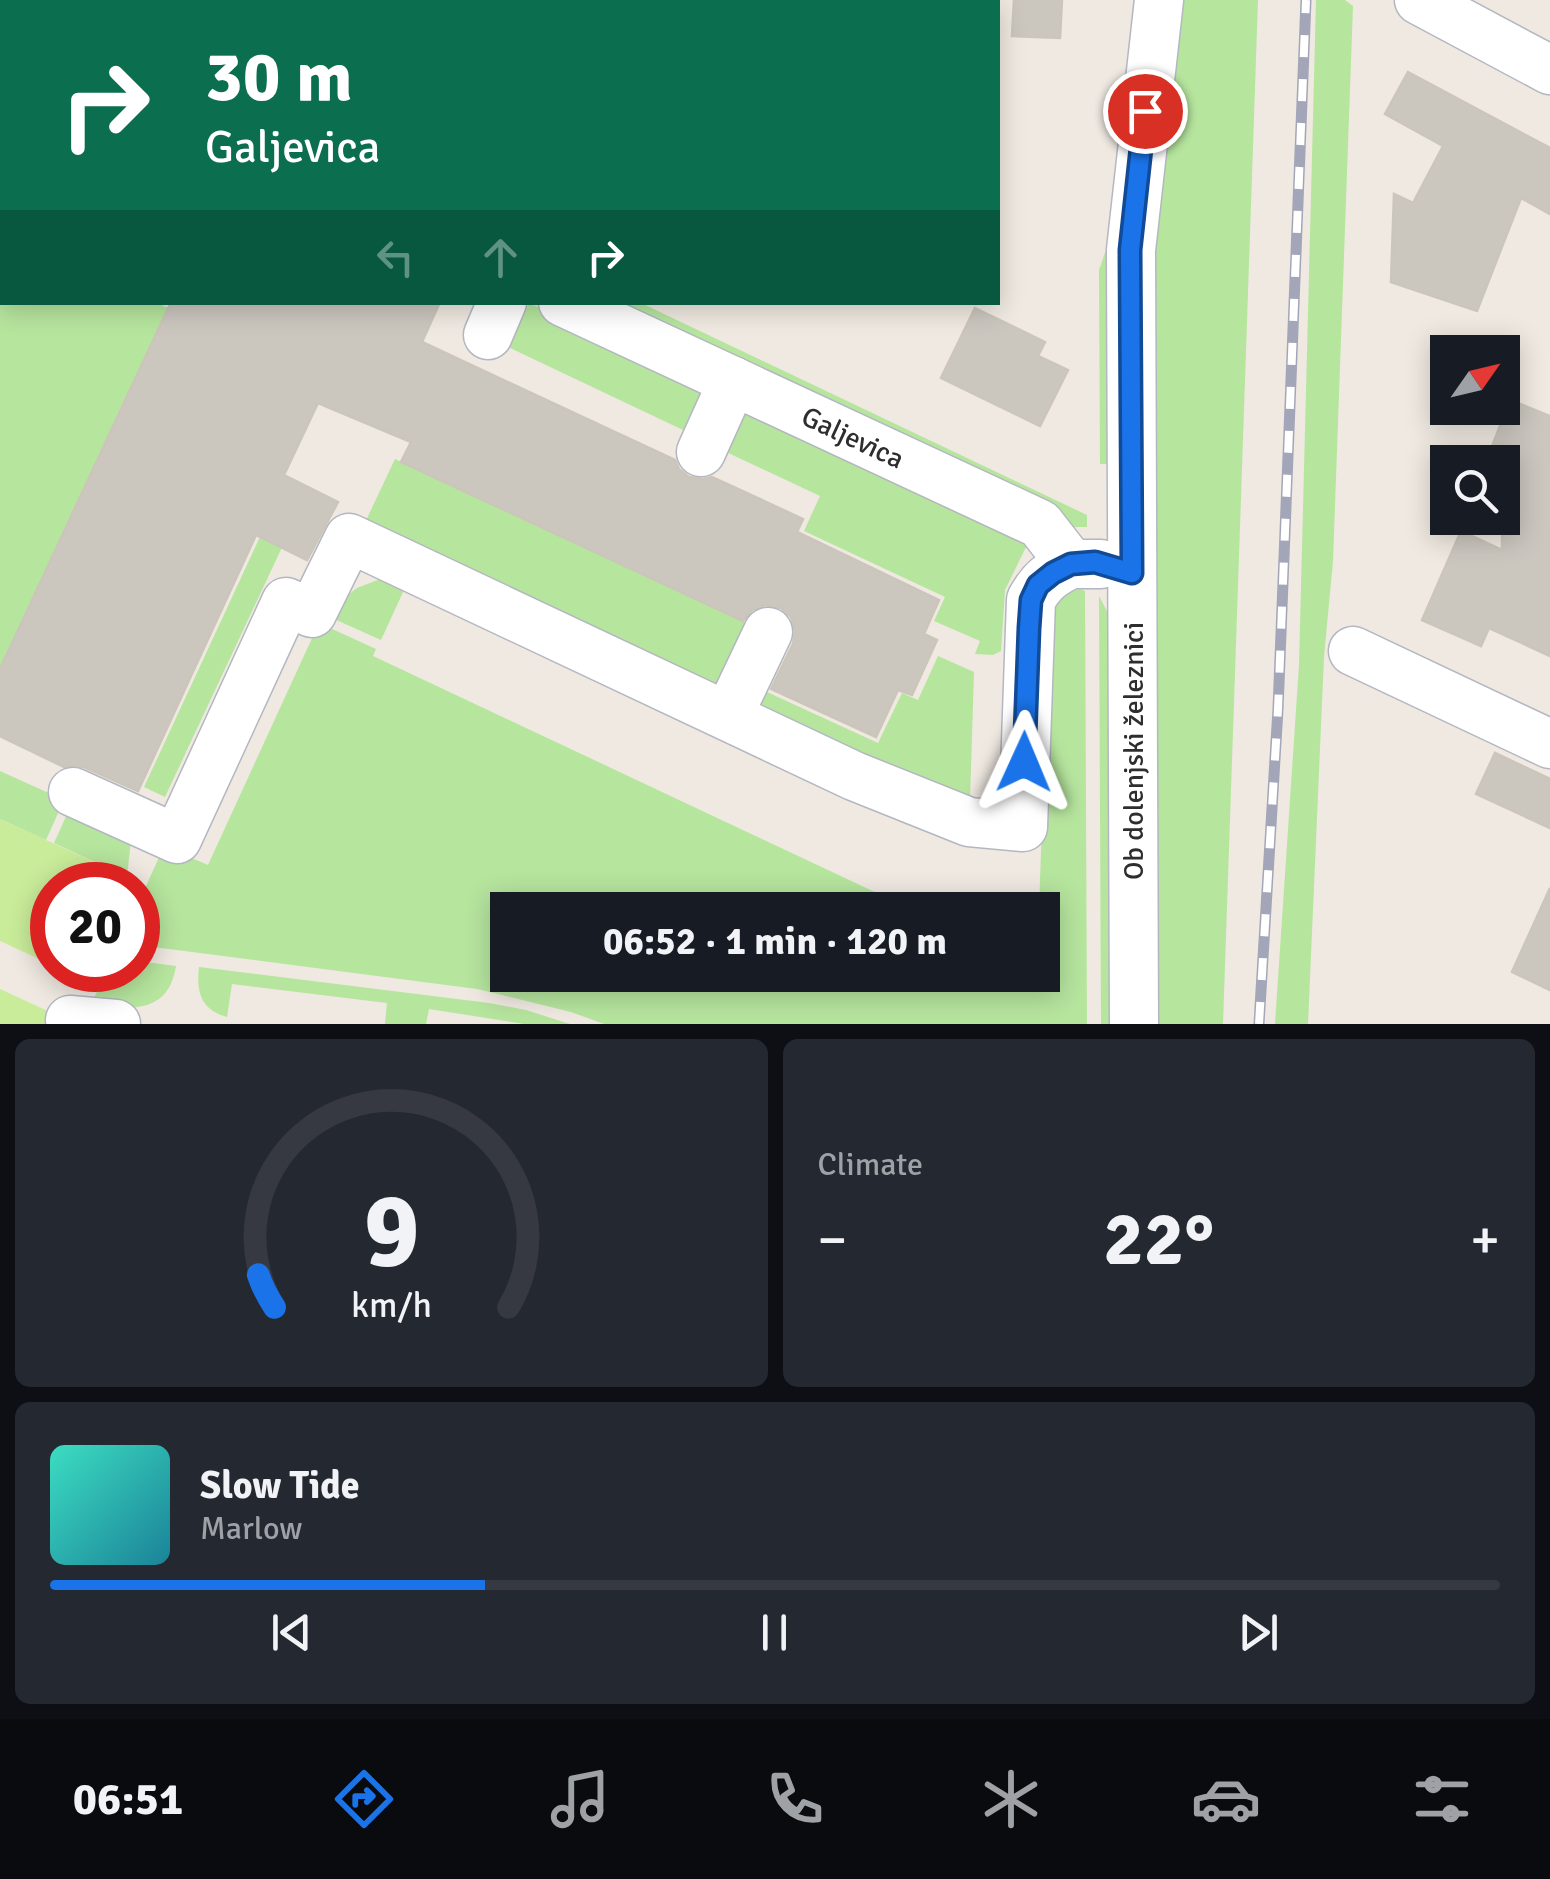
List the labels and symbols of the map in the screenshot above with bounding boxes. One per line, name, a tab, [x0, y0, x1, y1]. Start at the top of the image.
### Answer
pin	[1103, 69, 1188, 154]
north arrow	[1430, 335, 1520, 425]
street label: Galjevica	[796, 399, 909, 476]
street label: Ob dolenjski železnici	[1117, 622, 1151, 880]
position arrow	[972, 710, 1076, 814]
speed limit sign: 20	[30, 862, 160, 992]

